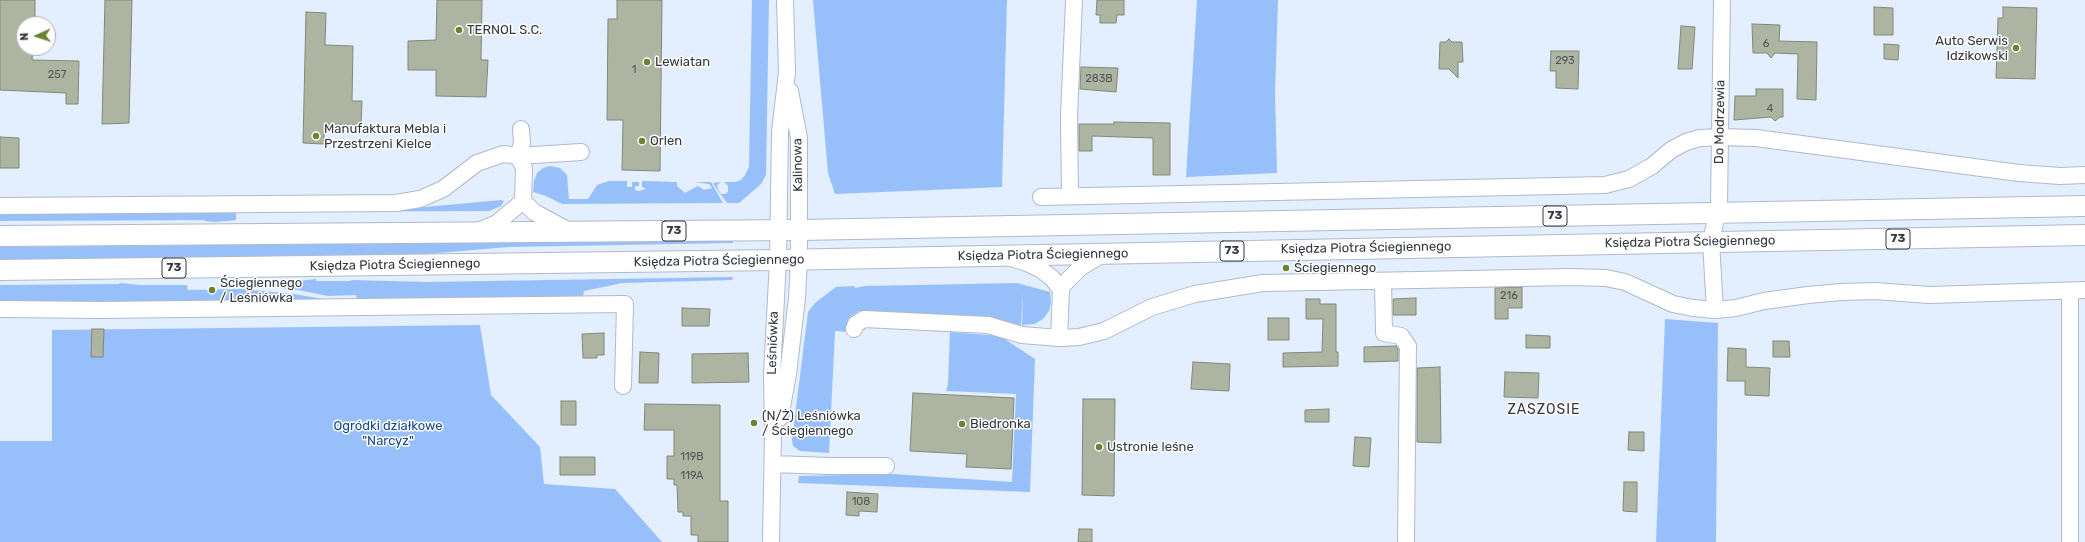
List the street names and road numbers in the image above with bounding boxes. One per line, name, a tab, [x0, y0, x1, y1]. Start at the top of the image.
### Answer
street label: Do Modrzewia	[1711, 80, 1729, 164]
street label: Kalinowa	[790, 138, 806, 192]
road number: 73	[1543, 206, 1567, 226]
road number: 73	[662, 221, 686, 241]
road number: 73	[1886, 229, 1910, 249]
street label: Księdza Piotra Ściegiennego	[1604, 233, 1776, 251]
street label: Księdza Piotra Ściegiennego	[1280, 239, 1452, 257]
road number: 73	[1220, 241, 1244, 261]
street label: Księdza Piotra Ściegiennego	[957, 246, 1129, 264]
street label: Księdza Piotra Ściegiennego	[633, 252, 805, 270]
street label: Księdza Piotra Ściegiennego	[309, 256, 481, 274]
road number: 73	[162, 258, 186, 278]
street label: Leśniówka	[764, 311, 782, 375]

